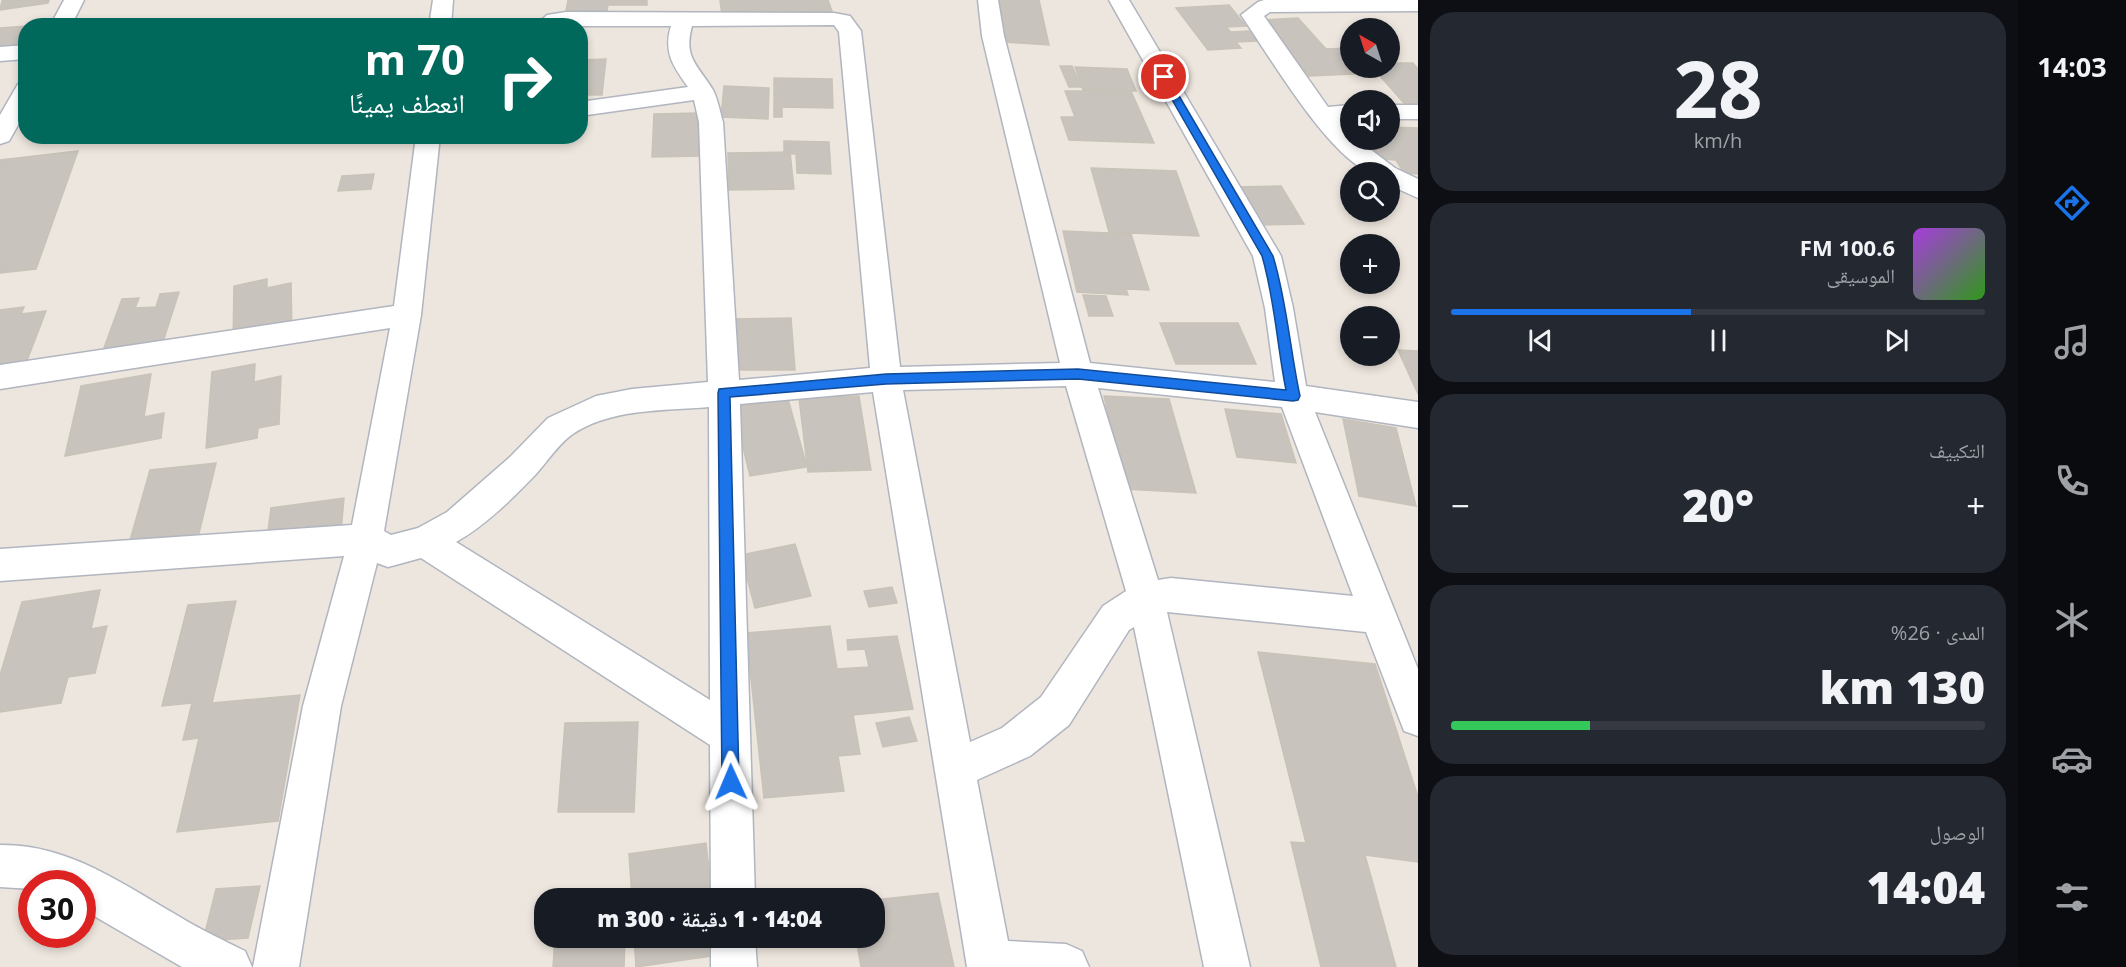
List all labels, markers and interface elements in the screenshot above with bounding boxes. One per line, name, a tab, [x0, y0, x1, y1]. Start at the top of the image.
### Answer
north arrow	[1340, 18, 1400, 78]
map controls	[1340, 18, 1400, 366]
text: 70 m	[365, 30, 465, 87]
text: 28	[1673, 35, 1763, 141]
icon: right	[486, 42, 564, 120]
text: 14:03	[2037, 48, 2107, 85]
pin	[1138, 51, 1189, 102]
icon: arrive	[1147, 60, 1180, 93]
text: انعطف يمينًا	[349, 84, 465, 121]
button: sound	[1340, 90, 1400, 150]
text: km/h	[1694, 127, 1742, 154]
button: search	[1340, 162, 1400, 222]
icon: directions	[2051, 182, 2093, 224]
text: 100.6 FM	[1800, 232, 1895, 262]
button: +	[1340, 234, 1400, 294]
text: الموسيقى	[1827, 262, 1895, 289]
button: −	[1340, 306, 1400, 366]
icon: music	[2051, 321, 2093, 363]
icon: previous	[1524, 324, 1557, 357]
icon: pause	[1702, 324, 1735, 357]
icon: next	[1880, 324, 1913, 357]
text: التكييف	[1929, 437, 1985, 464]
icon: phone	[2051, 460, 2093, 502]
text: 20°	[1682, 474, 1754, 535]
text: −	[1451, 483, 1470, 528]
text: +	[1966, 483, 1985, 528]
icon: climate	[2051, 599, 2093, 641]
text: المدى · 26%	[1891, 619, 1985, 646]
text: 130 km	[1820, 656, 1985, 717]
icon: car	[2051, 738, 2093, 780]
position arrow	[699, 750, 763, 814]
text: الوصول	[1930, 819, 1985, 846]
text: 14:04	[1867, 856, 1985, 917]
speed limit sign: 30	[18, 870, 96, 948]
icon: filters	[2051, 876, 2093, 918]
text: 14:04 · 1 دقيقة · 300 m	[597, 903, 822, 933]

